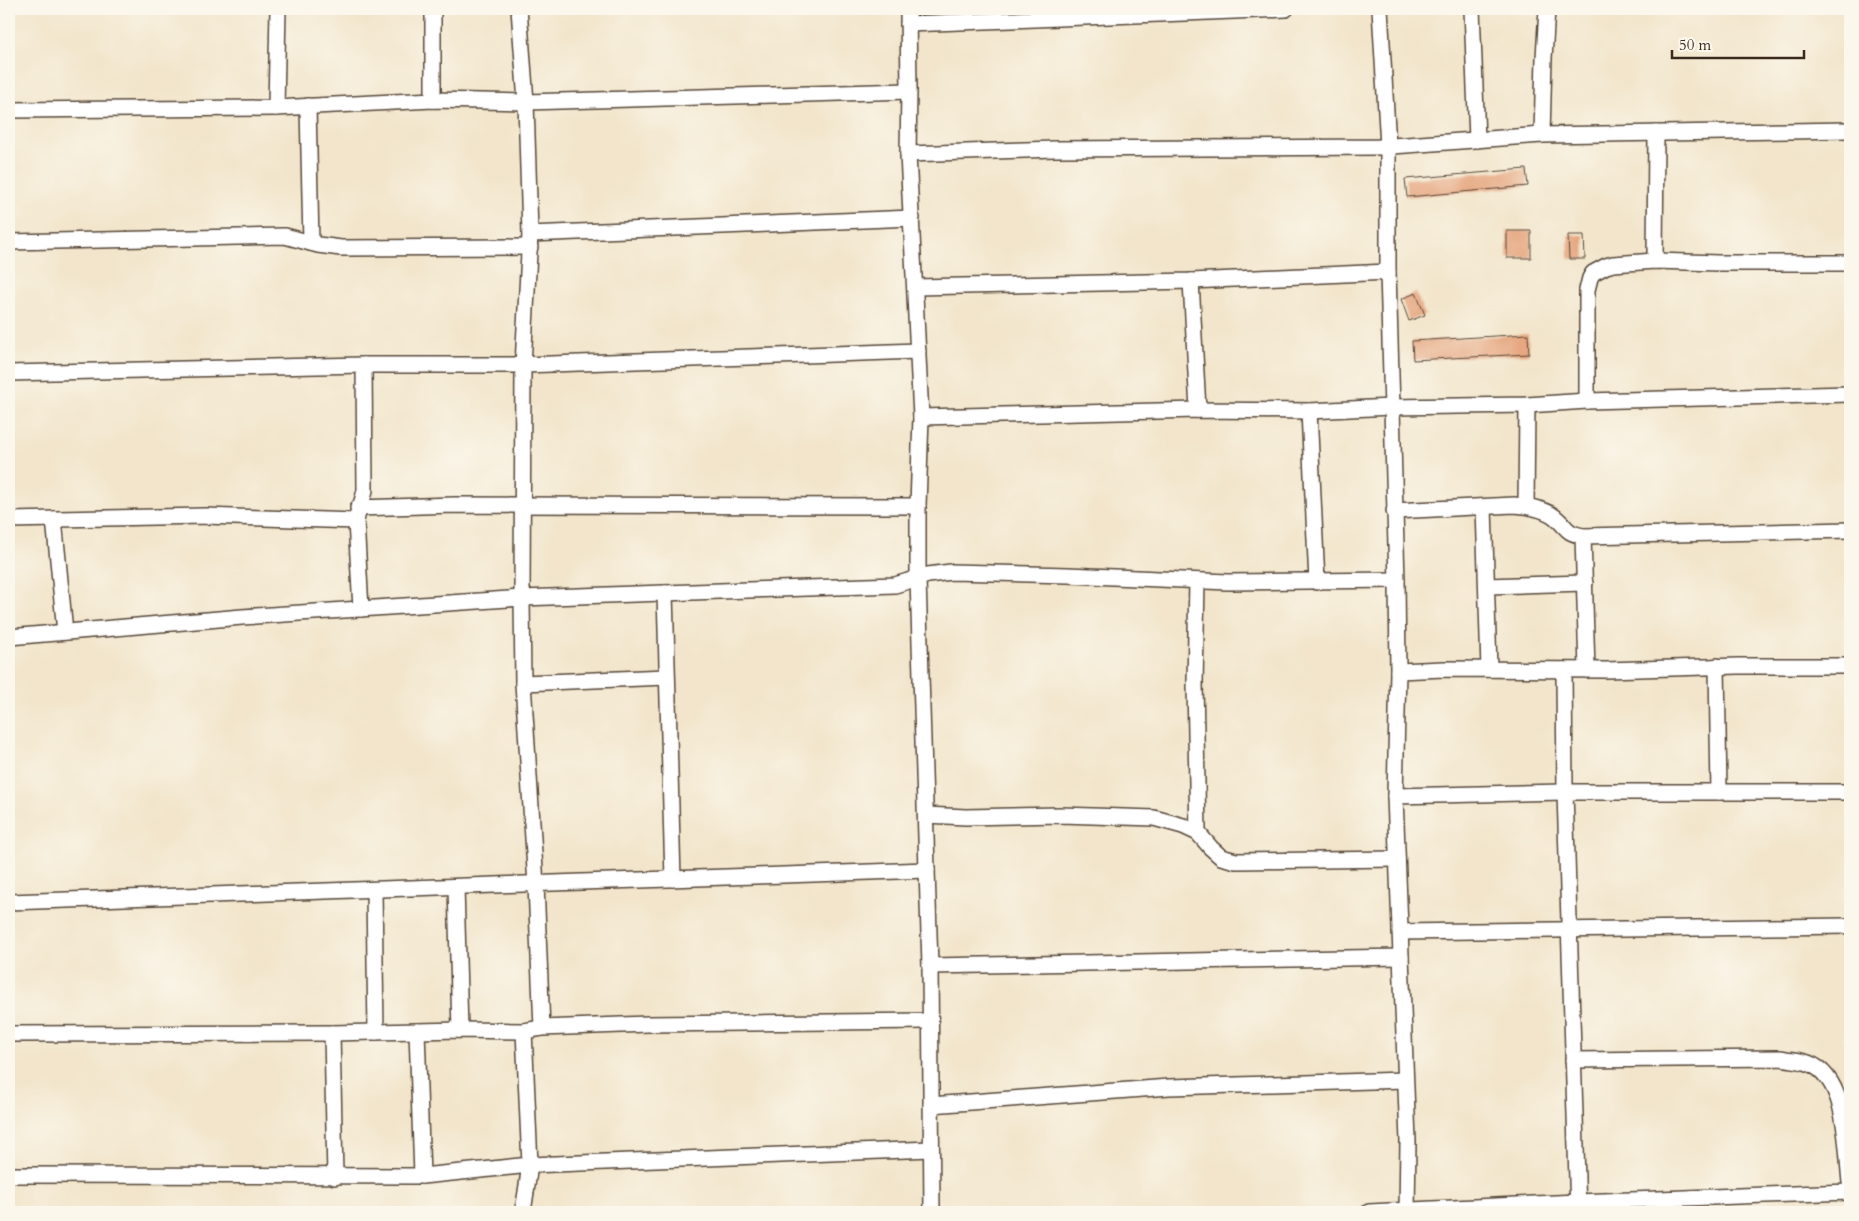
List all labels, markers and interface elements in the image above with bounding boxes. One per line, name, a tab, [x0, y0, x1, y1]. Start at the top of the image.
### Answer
scale bar	[1672, 28, 1804, 60]
text: 50 m	[1679, 35, 1711, 55]

